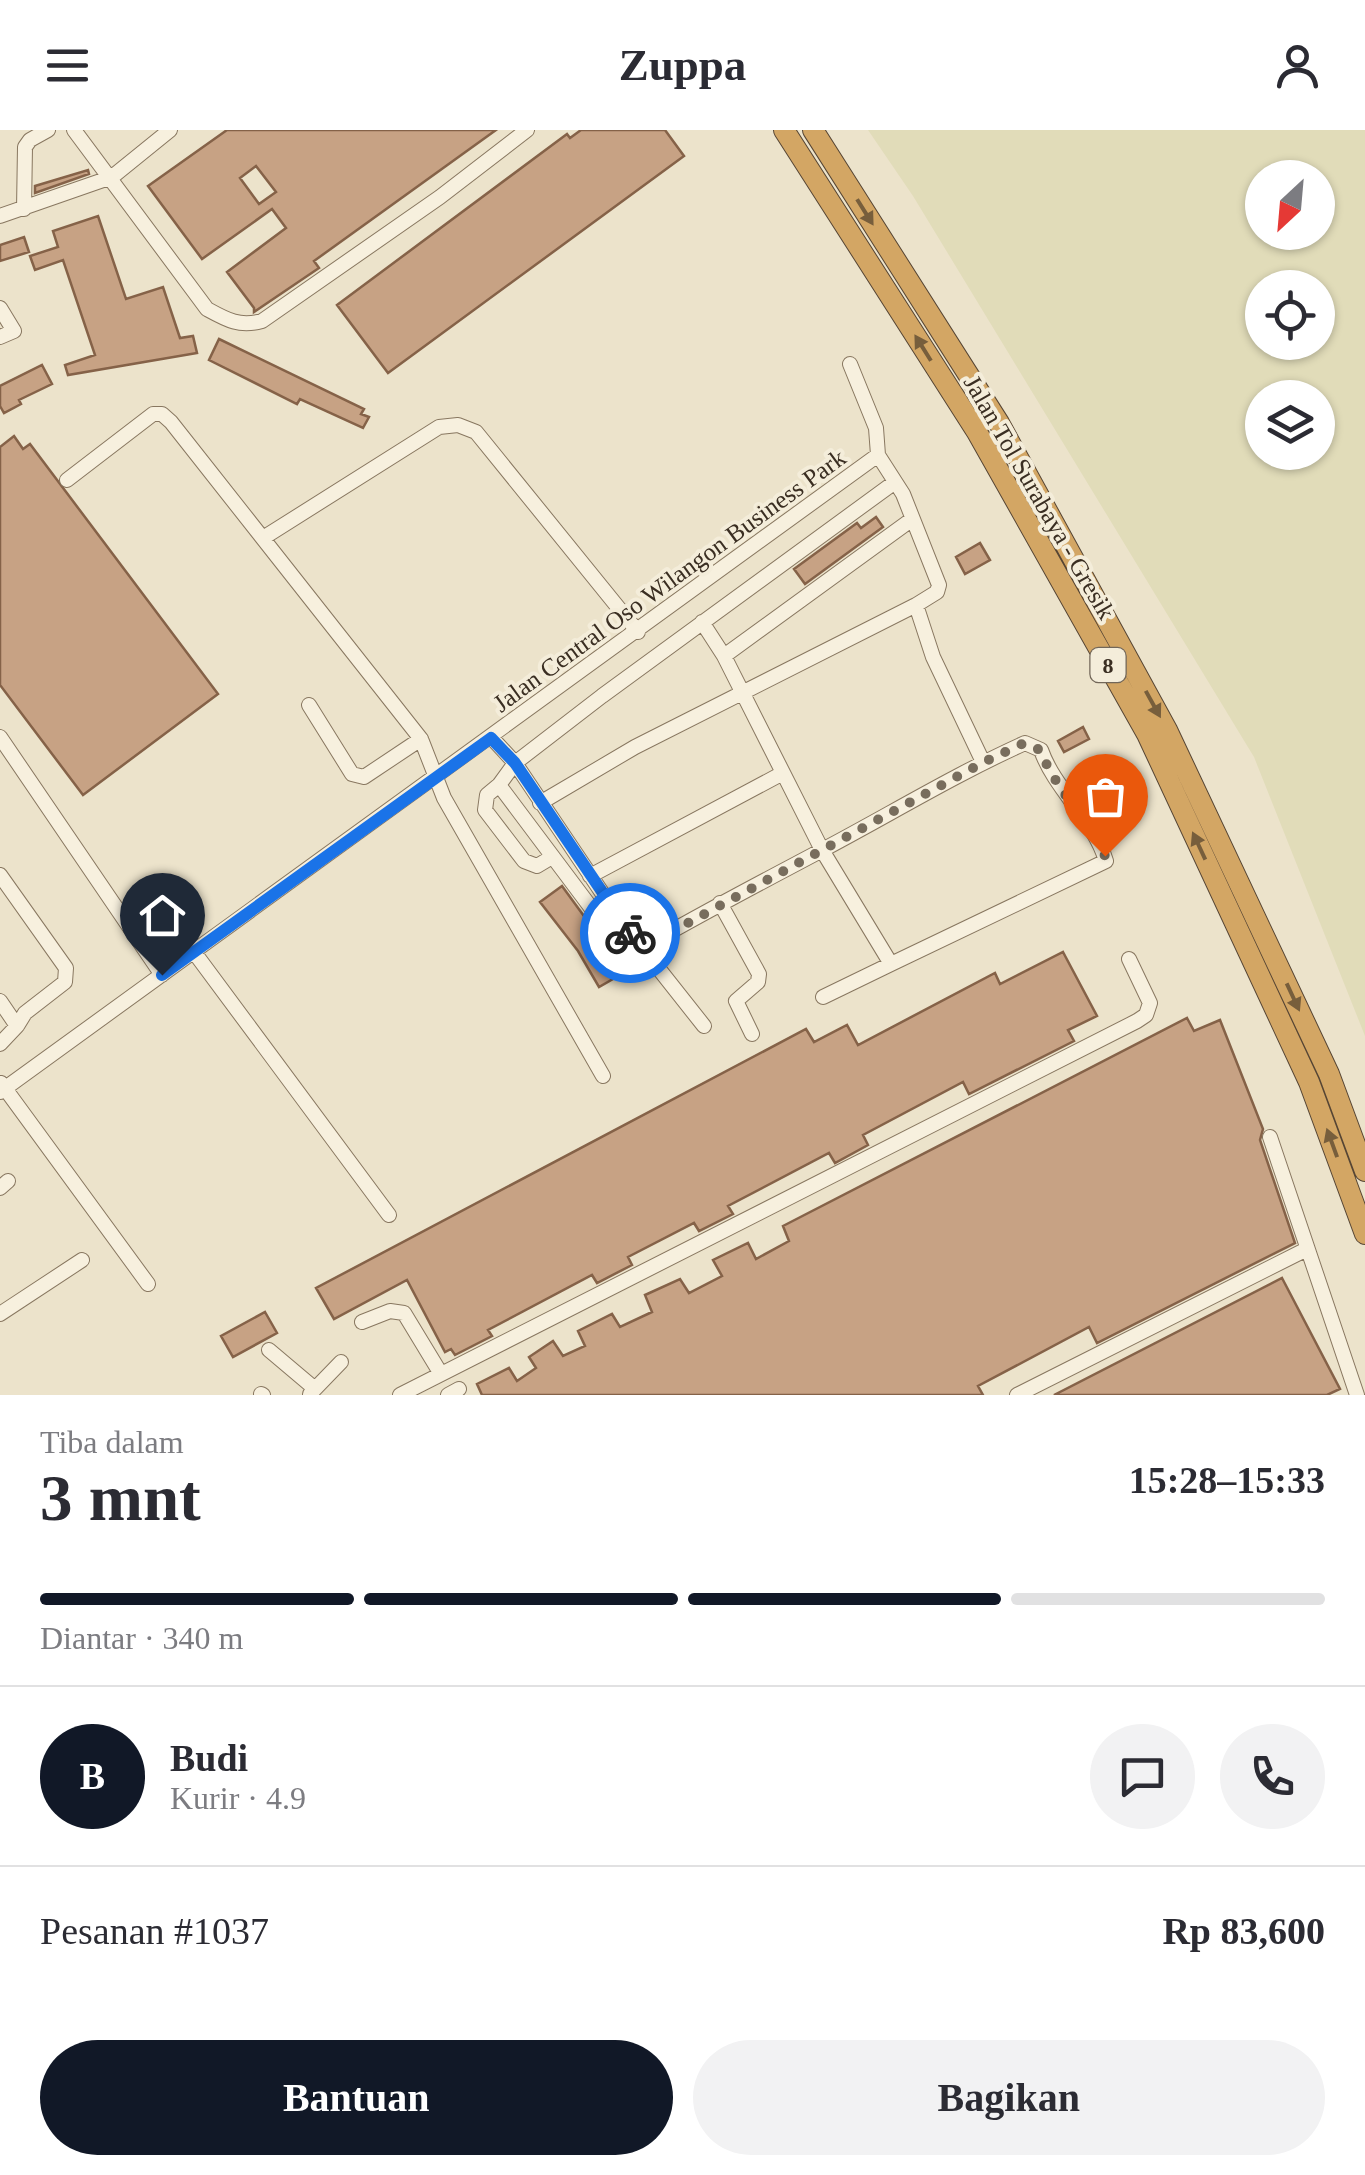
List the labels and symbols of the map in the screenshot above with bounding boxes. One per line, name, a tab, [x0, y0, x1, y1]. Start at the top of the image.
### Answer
north arrow	[1245, 160, 1335, 250]
one-way arrow	[855, 199, 873, 226]
one-way arrow	[915, 334, 933, 362]
street label: Jalan Tol Surabaya - Gresik	[959, 371, 1121, 624]
street label: Jalan Central Oso Wilangon Business Park	[488, 443, 851, 717]
road number: 8	[1090, 648, 1126, 682]
one-way arrow	[1144, 690, 1161, 718]
pin	[1063, 754, 1148, 857]
one-way arrow	[1191, 831, 1208, 860]
pin	[120, 873, 205, 976]
courier	[580, 883, 680, 983]
one-way arrow	[1284, 983, 1301, 1012]
one-way arrow	[1324, 1127, 1339, 1157]

